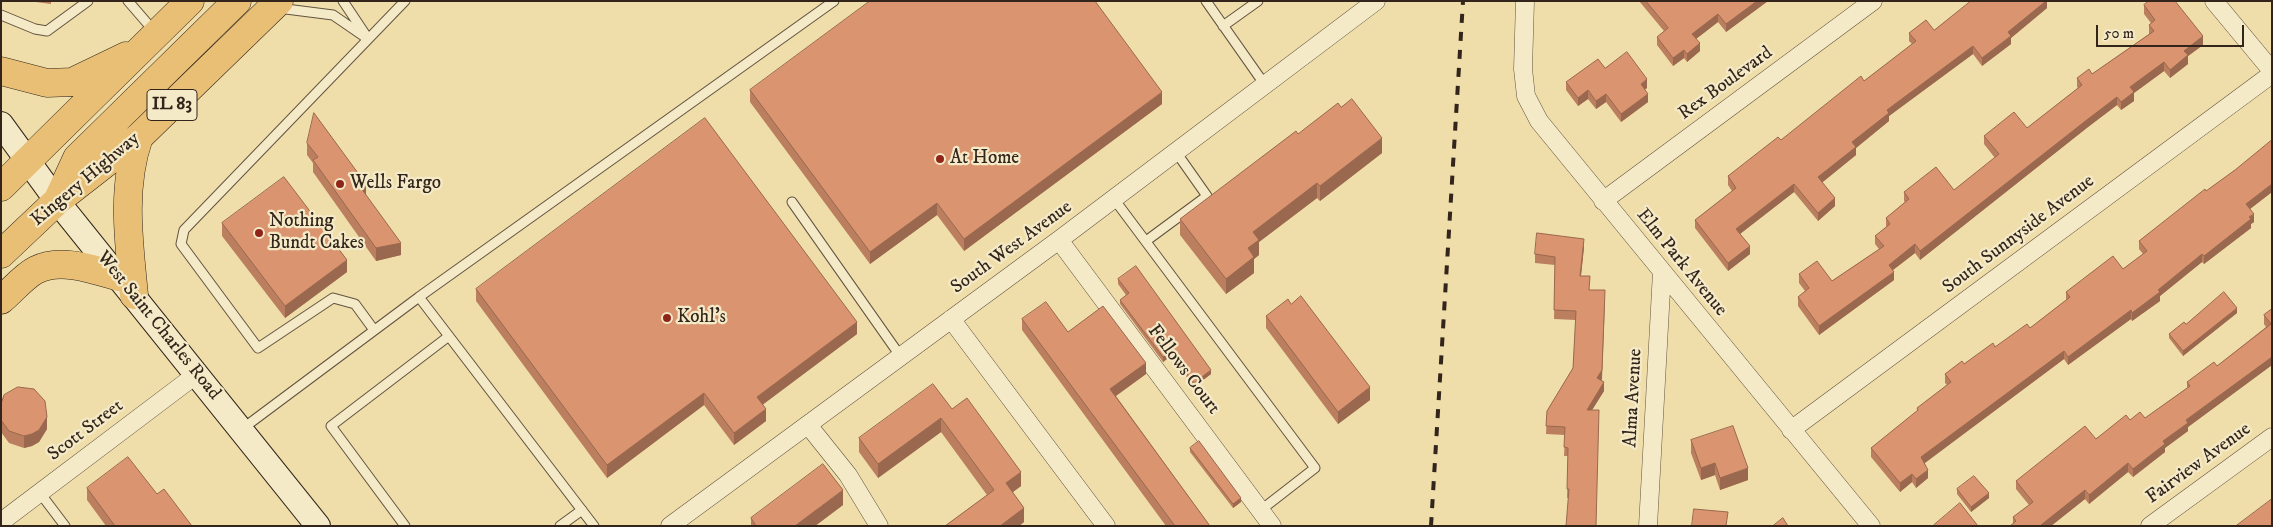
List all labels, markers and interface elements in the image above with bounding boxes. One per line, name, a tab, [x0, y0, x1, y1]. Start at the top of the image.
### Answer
scale bar	[2098, 15, 2246, 47]
text: 50 m	[2104, 24, 2134, 43]
street label: Rex Boulevard	[1675, 42, 1777, 126]
road number: IL 83	[147, 90, 197, 120]
street label: Kingery Highway	[27, 128, 145, 232]
place label: At Home	[950, 148, 1019, 170]
marker: At Home	[934, 153, 946, 165]
street label: South Sunnyside Avenue	[1939, 171, 2099, 299]
place label: Wells Fargo	[350, 173, 441, 195]
marker: Wells Fargo	[334, 178, 346, 190]
street label: South West Avenue	[947, 196, 1077, 300]
street label: Elm Park Avenue	[1631, 205, 1731, 321]
place label: Nothing Bundt Cakes	[269, 211, 364, 255]
marker: Nothing Bundt Cakes	[253, 227, 265, 239]
street label: West Saint Charles Road	[91, 247, 225, 405]
place label: Kohl's	[677, 307, 726, 329]
marker: Kohl's	[661, 312, 673, 324]
street label: Fellows Court	[1142, 321, 1224, 419]
street label: Alma Avenue	[1620, 348, 1648, 448]
street label: Scott Street	[44, 395, 128, 467]
street label: Fairview Avenue	[2142, 418, 2256, 510]

